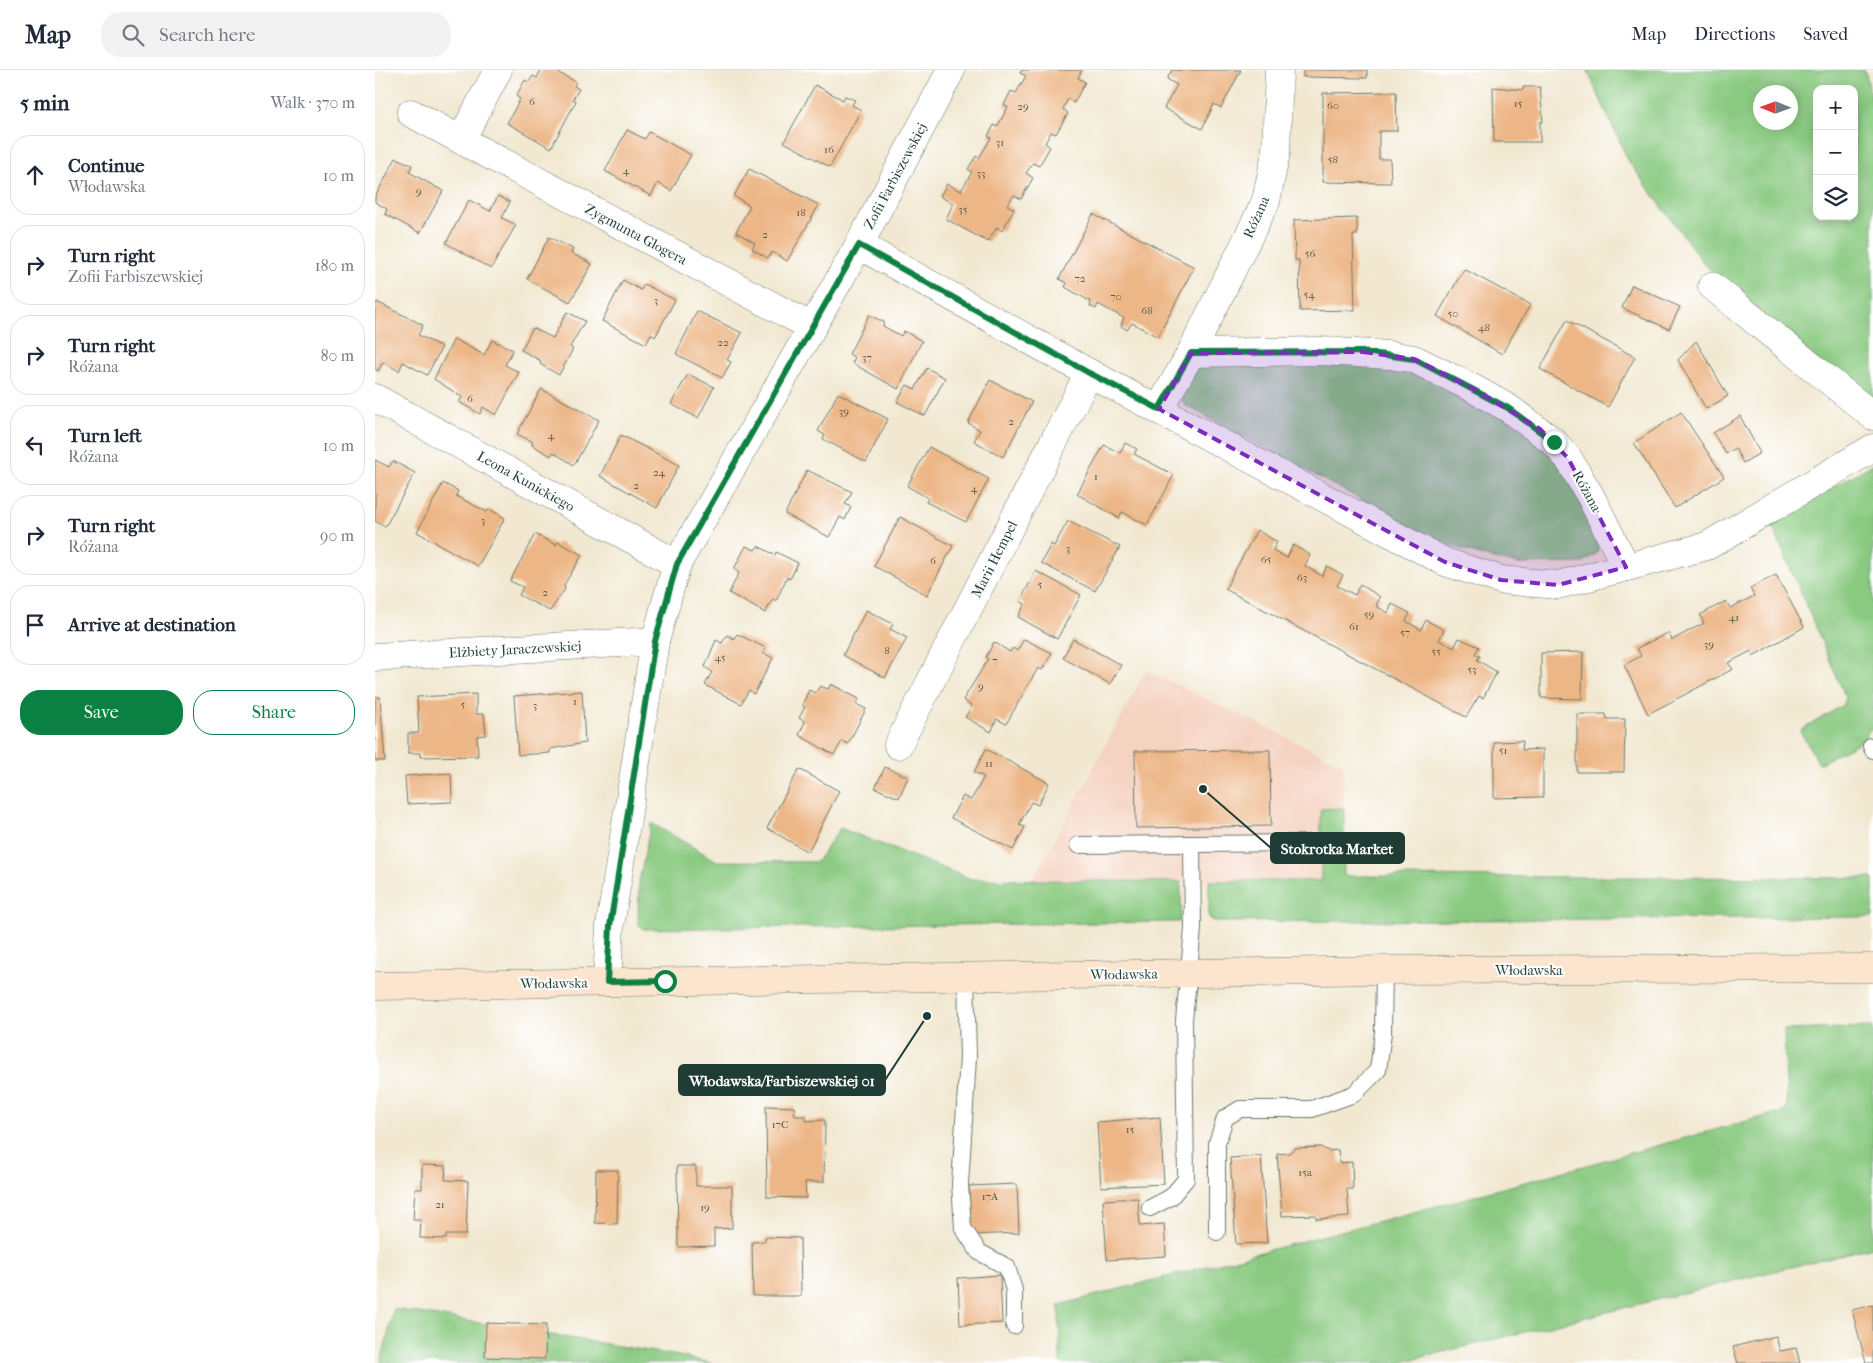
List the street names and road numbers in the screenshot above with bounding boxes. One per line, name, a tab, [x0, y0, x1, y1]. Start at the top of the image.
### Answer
street label: Zofii Farbiszewskiej	[860, 120, 931, 232]
street label: Różana	[1240, 193, 1273, 241]
street label: Zygmunta Glogera	[582, 200, 690, 269]
street label: Leona Kunickiego	[474, 448, 577, 515]
street label: Różana	[1568, 468, 1605, 515]
street label: Marii Hempel	[968, 518, 1021, 601]
street label: Elżbiety Jaraczewskiej	[448, 638, 582, 661]
street label: Włodawska	[1494, 962, 1563, 979]
street label: Włodawska	[1089, 965, 1159, 984]
street label: Włodawska	[519, 974, 589, 993]

